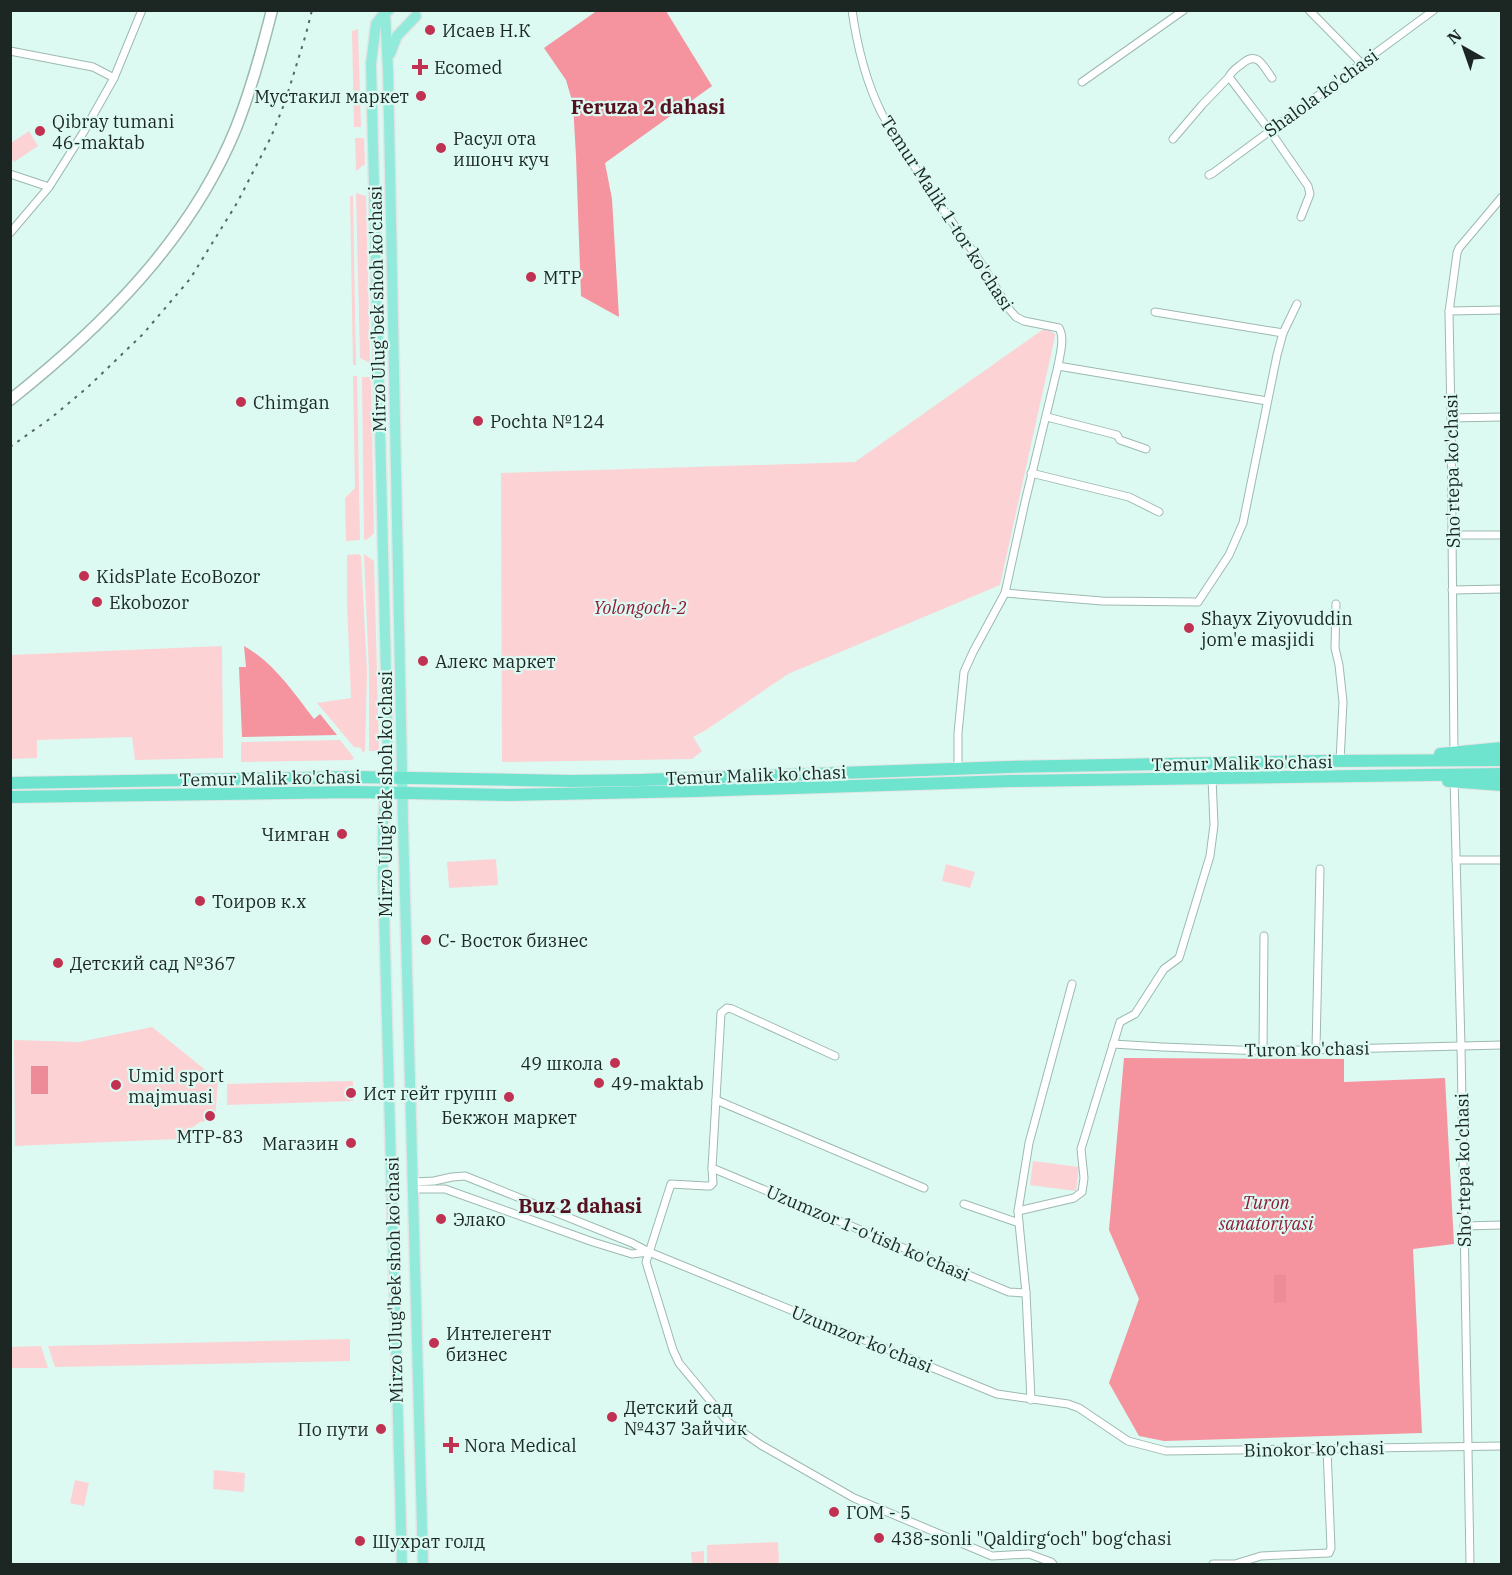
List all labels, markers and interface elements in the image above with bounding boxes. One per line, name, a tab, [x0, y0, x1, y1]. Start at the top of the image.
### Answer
north arrow	[1434, 18, 1494, 78]
place label: Исаев Н.К	[442, 19, 531, 42]
marker: Исаев Н.К	[423, 23, 437, 37]
text: N	[1443, 25, 1466, 48]
street label: Shalola ko'chasi	[1259, 44, 1383, 142]
place label: Ecomed	[434, 56, 503, 79]
marker: Ecomed	[411, 58, 429, 76]
place label: Мустакил маркет	[254, 85, 409, 108]
marker: Мустакил маркет	[414, 89, 428, 103]
district label: Feruza 2 dahasi	[571, 93, 726, 120]
place label: Qibray tumani 46-maktab	[52, 110, 175, 154]
street label: Temur Malik 1-tor ko'chasi	[875, 111, 1019, 315]
marker: Qibray tumani 46-maktab	[33, 124, 47, 138]
place label: Расул ота ишонч куч	[453, 127, 550, 171]
marker: Расул ота ишонч куч	[434, 141, 448, 155]
street label: Mirzo Ulug'bek shoh ko'chasi	[363, 185, 391, 432]
place label: MTP	[543, 266, 582, 289]
marker: MTP	[524, 270, 538, 284]
place label: Chimgan	[253, 391, 330, 414]
street label: Sho'rtepa ko'chasi	[1439, 393, 1465, 548]
marker: Chimgan	[234, 395, 248, 409]
place label: Pochta №124	[490, 410, 605, 433]
marker: Pochta №124	[471, 414, 485, 428]
place label: KidsPlate EcoBozor	[96, 565, 260, 588]
marker: KidsPlate EcoBozor	[77, 569, 91, 583]
place label: Ekobozor	[109, 591, 189, 614]
marker: Ekobozor	[90, 595, 104, 609]
park label: Yolongoch-2	[593, 596, 687, 619]
place label: Shayx Ziyovuddin jom'e masjidi	[1200, 607, 1353, 651]
marker: Shayx Ziyovuddin jom'e masjidi	[1182, 621, 1196, 635]
place label: Алекс маркет	[435, 650, 556, 673]
marker: Алекс маркет	[416, 654, 430, 668]
street label: Mirzo Ulug'bek shoh ko'chasi	[374, 670, 397, 917]
street label: Temur Malik ko'chasi	[1151, 750, 1333, 776]
street label: Temur Malik ko'chasi	[665, 760, 847, 790]
street label: Temur Malik ko'chasi	[179, 765, 361, 791]
place label: Чимган	[261, 823, 330, 846]
marker: Чимган	[335, 827, 349, 841]
place label: Тоиров к.х	[212, 890, 306, 913]
marker: Тоиров к.х	[193, 894, 207, 908]
place label: С- Восток бизнес	[438, 929, 588, 952]
marker: С- Восток бизнес	[419, 933, 433, 947]
place label: Детский сад №367	[70, 952, 236, 975]
marker: Детский сад №367	[51, 956, 65, 970]
street label: Turon ko'chasi	[1244, 1036, 1370, 1062]
place label: 49 школа	[520, 1052, 603, 1075]
marker: 49 школа	[608, 1056, 622, 1070]
place label: Umid sport majmuasi	[128, 1064, 224, 1108]
place label: 49-maktab	[611, 1072, 704, 1095]
marker: 49-maktab	[592, 1076, 606, 1090]
marker: Umid sport majmuasi	[109, 1078, 123, 1092]
place label: Ист гейт групп	[363, 1082, 497, 1105]
marker: Ист гейт групп	[344, 1086, 358, 1100]
marker: Бекжон маркет	[502, 1090, 516, 1104]
street label: Sho'rtepa ko'chasi	[1450, 1092, 1476, 1247]
place label: Бекжон маркет	[441, 1106, 577, 1129]
marker: MTP-83	[203, 1109, 217, 1123]
place label: MTP-83	[176, 1125, 244, 1148]
place label: Магазин	[262, 1132, 339, 1155]
marker: Магазин	[344, 1136, 358, 1150]
street label: Mirzo Ulug'bek shoh ko'chasi	[380, 1156, 408, 1403]
street label: Uzumzor 1-o'tish ko'chasi	[763, 1180, 974, 1287]
park label: Turon sanatoriyasi	[1219, 1191, 1314, 1235]
district label: Buz 2 dahasi	[518, 1192, 642, 1219]
place label: Элако	[453, 1208, 506, 1231]
marker: Элако	[434, 1212, 448, 1226]
street label: Uzumzor ko'chasi	[788, 1300, 936, 1378]
place label: Интелегент бизнес	[446, 1322, 551, 1366]
marker: Интелегент бизнес	[427, 1336, 441, 1350]
place label: Детский сад №437 Зайчик	[624, 1396, 747, 1440]
marker: Детский сад №437 Зайчик	[605, 1410, 619, 1424]
place label: По пути	[298, 1418, 369, 1441]
marker: По пути	[374, 1422, 388, 1436]
place label: Nora Medical	[464, 1434, 577, 1457]
marker: Nora Medical	[442, 1436, 460, 1454]
street label: Binokor ko'chasi	[1243, 1436, 1385, 1462]
place label: ГОМ - 5	[846, 1501, 911, 1524]
marker: ГОМ - 5	[827, 1505, 841, 1519]
place label: 438-sonli "Qaldirg‘och" bog‘chasi	[891, 1527, 1172, 1550]
place label: Шухрат голд	[372, 1530, 485, 1553]
marker: 438-sonli "Qaldirg‘och" bog‘chasi	[872, 1531, 886, 1545]
marker: Шухрат голд	[353, 1534, 367, 1548]

